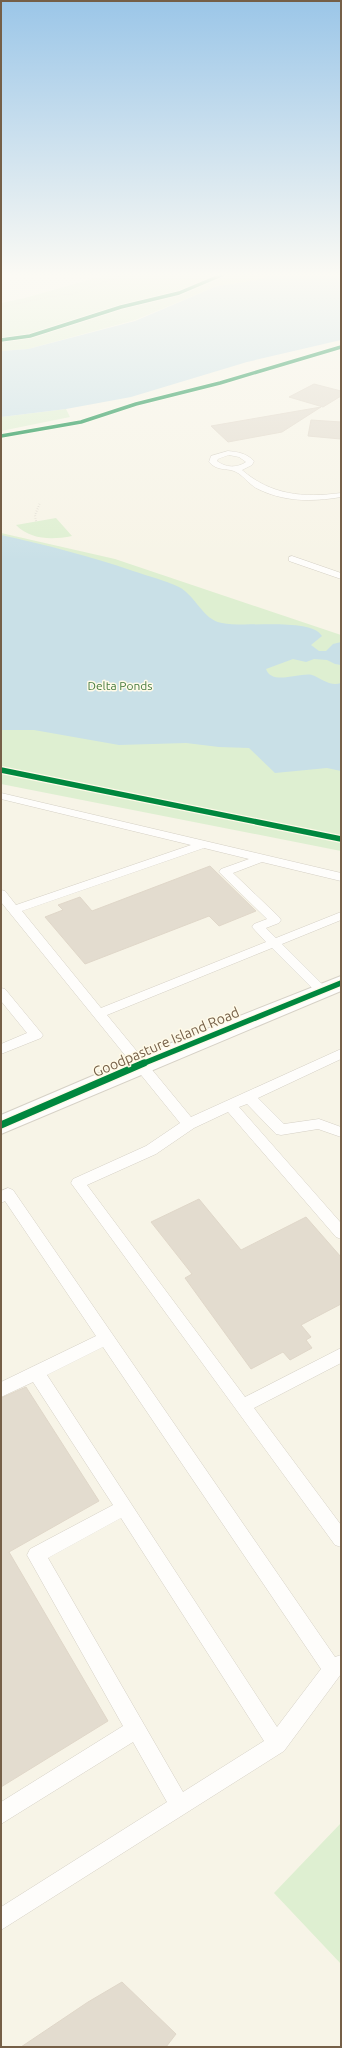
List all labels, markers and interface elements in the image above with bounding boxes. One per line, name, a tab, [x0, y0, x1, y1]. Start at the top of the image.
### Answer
park label: Delta Ponds	[88, 679, 153, 692]
street label: Goodpasture Island Road	[90, 1004, 242, 1080]

